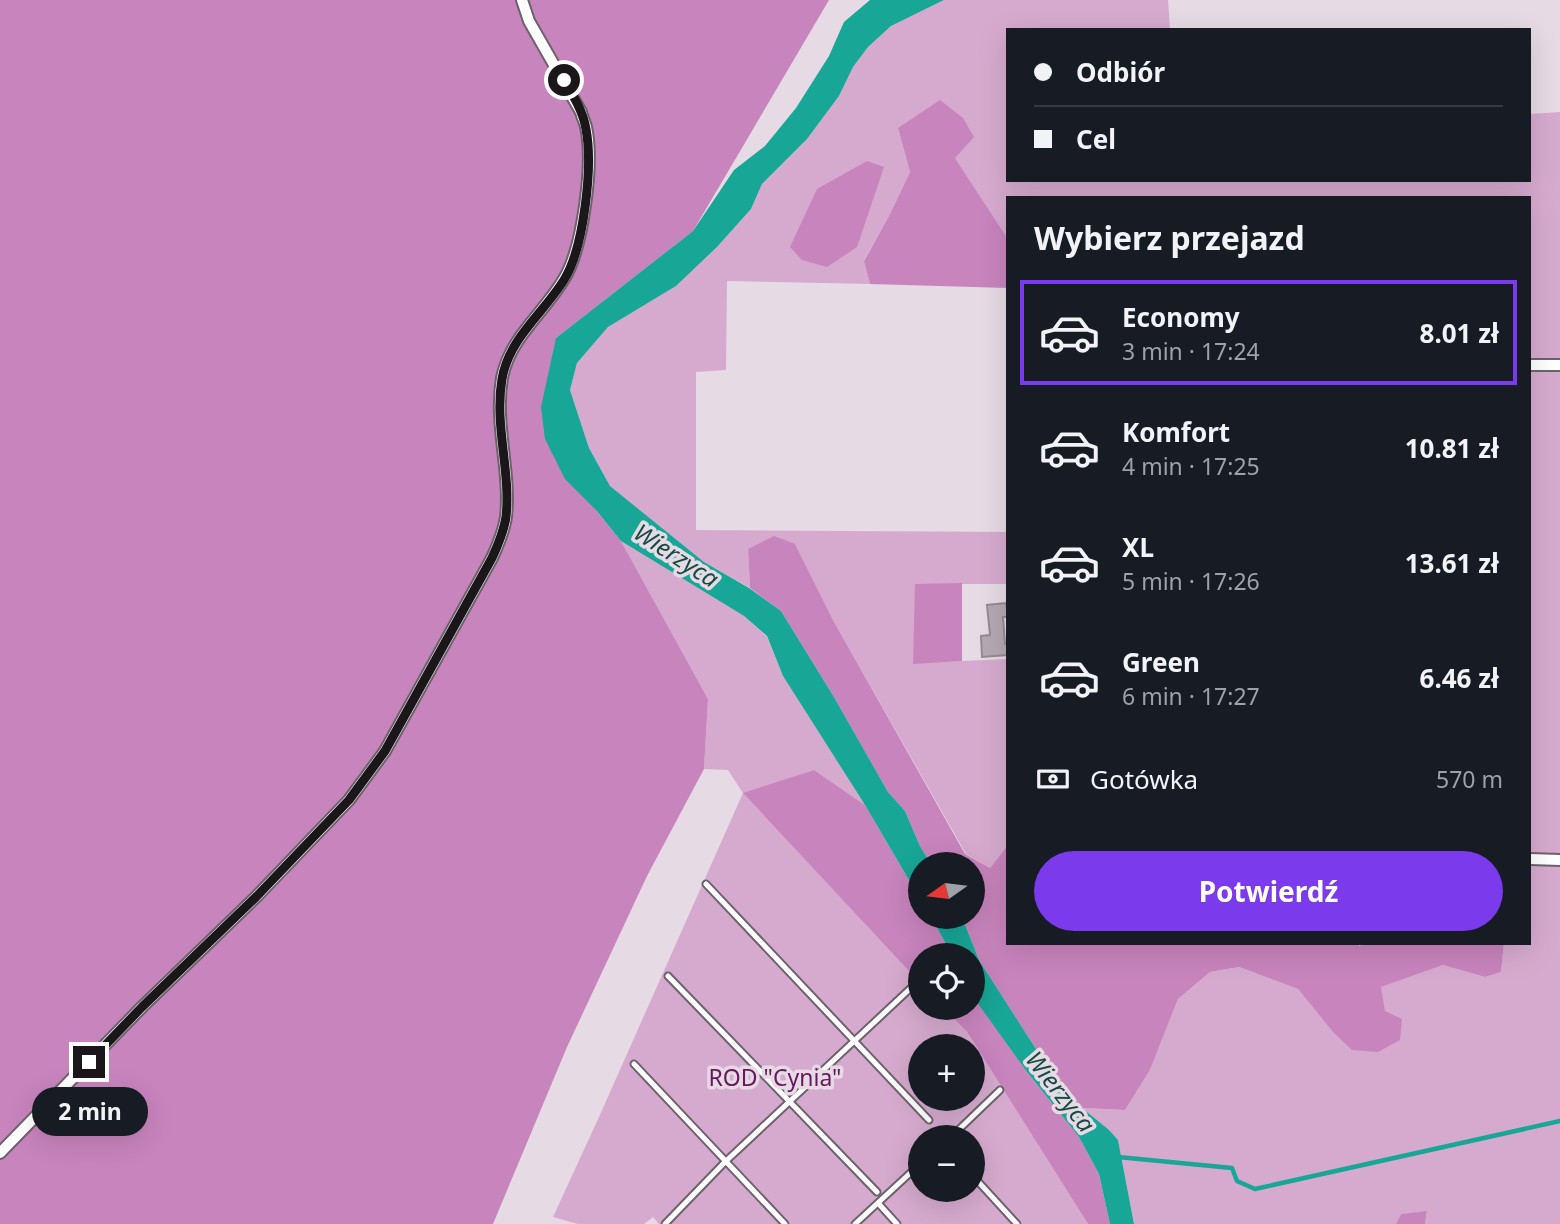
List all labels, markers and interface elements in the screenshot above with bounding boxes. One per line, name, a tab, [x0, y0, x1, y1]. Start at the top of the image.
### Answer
text: Odbiór	[1076, 54, 1165, 90]
route start	[548, 64, 580, 96]
text: Cel	[1076, 121, 1116, 157]
text: Wybierz przejazd	[1034, 216, 1305, 259]
text: Economy	[1122, 299, 1240, 335]
icon: car	[1038, 301, 1101, 364]
text: 8.01 zł	[1420, 315, 1499, 351]
text: 3 min · 17:24	[1122, 335, 1260, 367]
text: Komfort	[1122, 414, 1230, 450]
icon: car	[1038, 416, 1101, 479]
text: 10.81 zł	[1405, 430, 1499, 466]
text: 4 min · 17:25	[1122, 450, 1260, 482]
water label: Wierzyca	[628, 515, 726, 595]
text: XL	[1122, 529, 1154, 565]
icon: car	[1038, 531, 1101, 594]
text: 13.61 zł	[1405, 545, 1499, 581]
text: 5 min · 17:26	[1122, 565, 1260, 597]
text: Green	[1122, 644, 1200, 680]
icon: car	[1038, 646, 1101, 709]
text: 6.46 zł	[1420, 660, 1499, 696]
text: 6 min · 17:27	[1122, 680, 1260, 712]
icon: cash	[1034, 760, 1072, 798]
text: Gotówka	[1090, 761, 1198, 797]
text: 570 m	[1436, 763, 1503, 795]
button: Potwierdź	[1034, 851, 1503, 931]
north arrow	[908, 852, 985, 929]
map controls	[908, 852, 985, 1202]
button: locate	[908, 943, 985, 1020]
button: +	[908, 1034, 985, 1111]
water label: Wierzyca	[1019, 1044, 1104, 1139]
route end	[73, 1046, 105, 1078]
park label: ROD "Cynia"	[709, 1061, 841, 1093]
callout: 2 min	[31, 1086, 147, 1136]
text: 2 min	[58, 1095, 122, 1127]
button: −	[908, 1125, 985, 1202]

